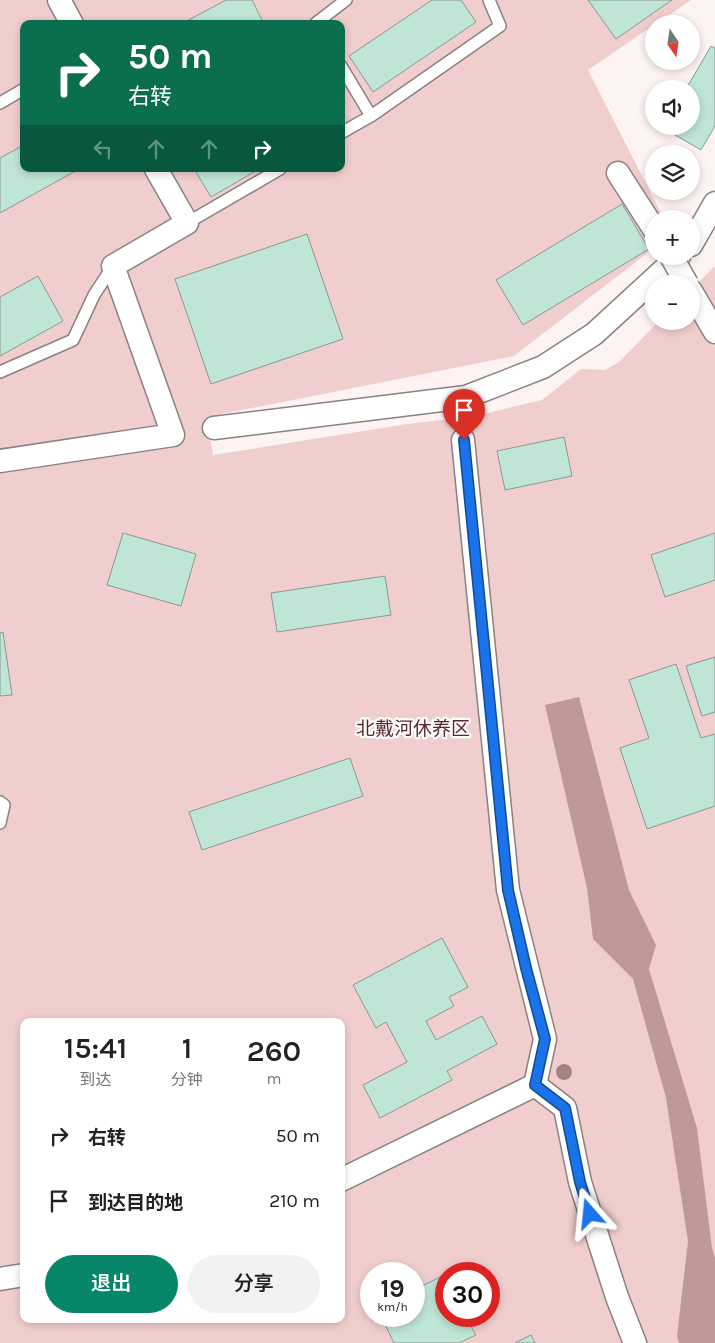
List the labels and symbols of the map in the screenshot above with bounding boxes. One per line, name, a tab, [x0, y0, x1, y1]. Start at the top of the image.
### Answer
north arrow	[645, 15, 700, 70]
pin	[443, 389, 485, 440]
park label: 北戴河休养区	[356, 718, 470, 740]
position arrow	[563, 1187, 615, 1239]
speed limit sign: 30	[435, 1262, 500, 1327]

